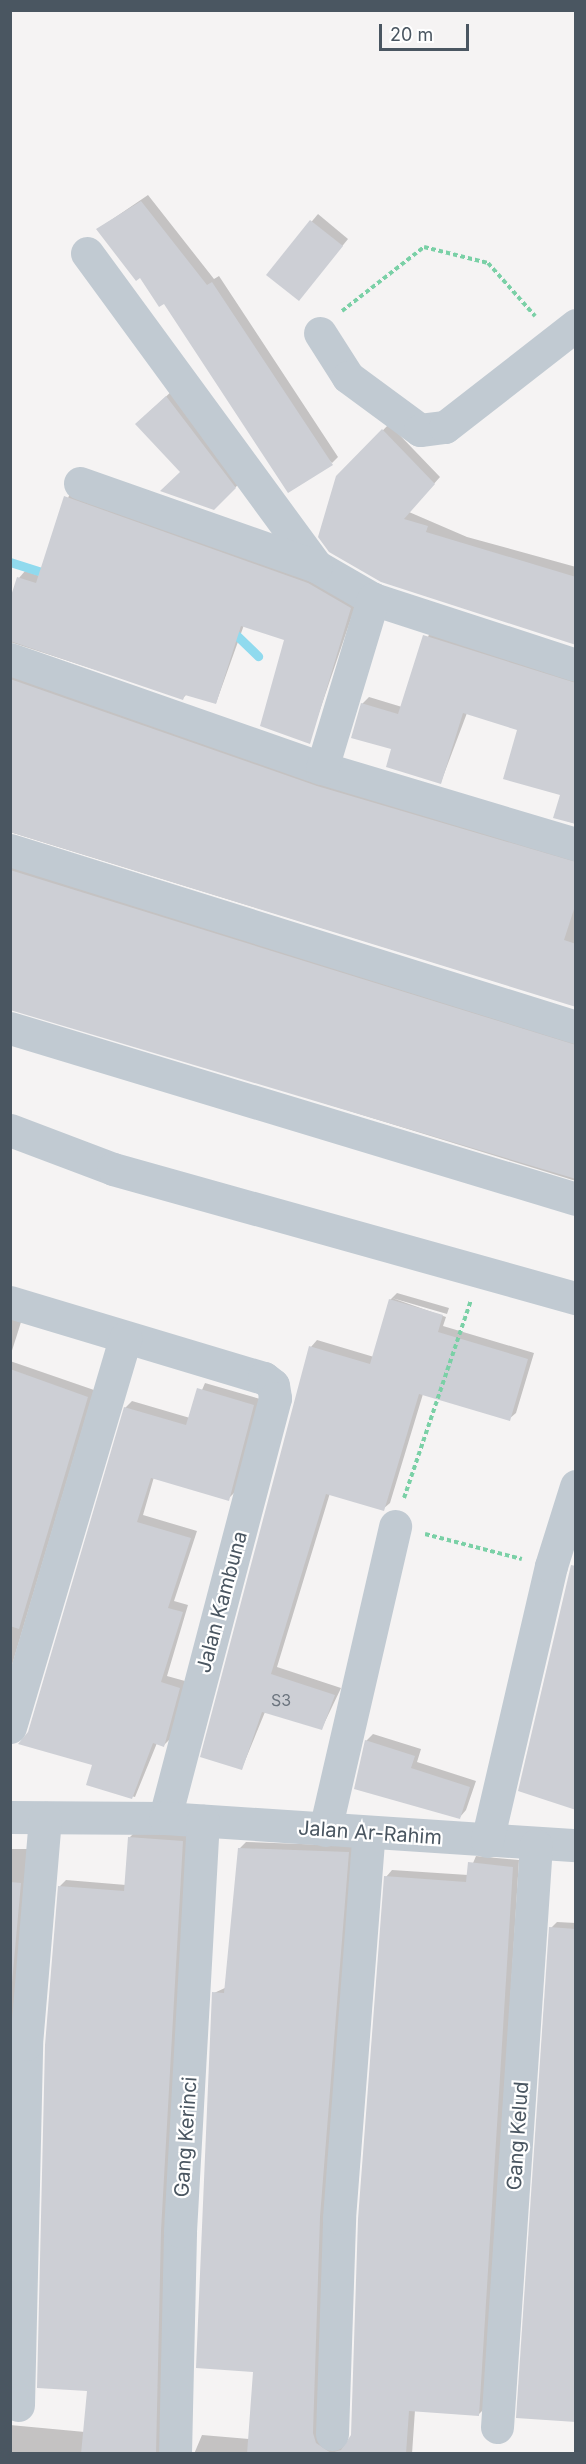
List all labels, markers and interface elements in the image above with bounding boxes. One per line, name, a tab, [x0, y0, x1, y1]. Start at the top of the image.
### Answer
scale bar	[382, 12, 472, 50]
text: 20 m	[390, 24, 433, 45]
street label: Jalan Kambuna	[192, 1529, 252, 1675]
house number: S3	[271, 1690, 291, 1710]
street label: Jalan Ar-Rahim	[297, 1816, 443, 1850]
street label: Gang Kerinci	[170, 2076, 202, 2198]
street label: Gang Kelud	[502, 2081, 534, 2191]

